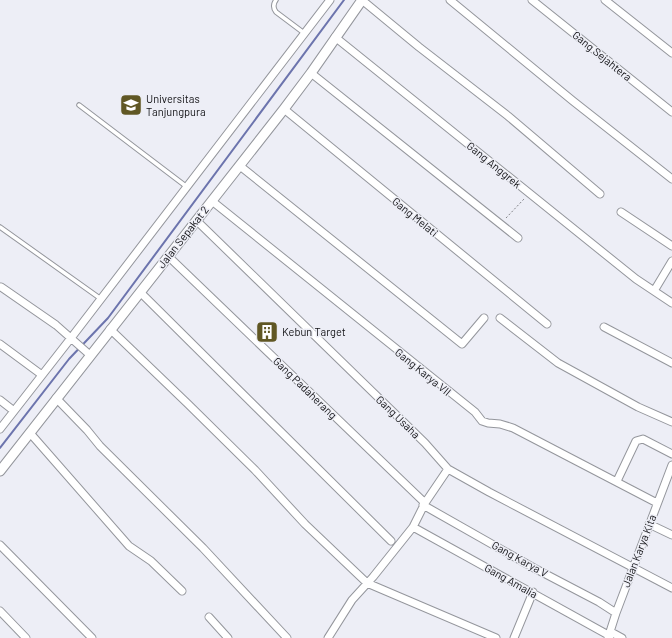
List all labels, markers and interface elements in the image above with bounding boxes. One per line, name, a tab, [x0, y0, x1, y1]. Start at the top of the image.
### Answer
street label: Gang Sejahtera	[570, 28, 634, 83]
school or university icon: Universitas Tanjungpura	[118, 92, 144, 118]
place label: Universitas Tanjungpura	[146, 92, 206, 118]
street label: Gang Anggrek	[465, 139, 524, 191]
street label: Gang Melati	[390, 194, 441, 239]
street label: Jalan Sepakat 2	[154, 203, 211, 270]
building icon: Kebun Target	[254, 319, 280, 345]
place label: Kebun Target	[282, 325, 346, 338]
street label: Gang Karya VII	[393, 345, 454, 398]
street label: Gang Padaherang	[271, 354, 340, 421]
street label: Gang Usaha	[374, 393, 423, 441]
street label: Jalan Karya Kita	[619, 513, 658, 589]
street label: Gang Karya V	[490, 538, 551, 580]
street label: Gang Amalia	[482, 561, 540, 600]

